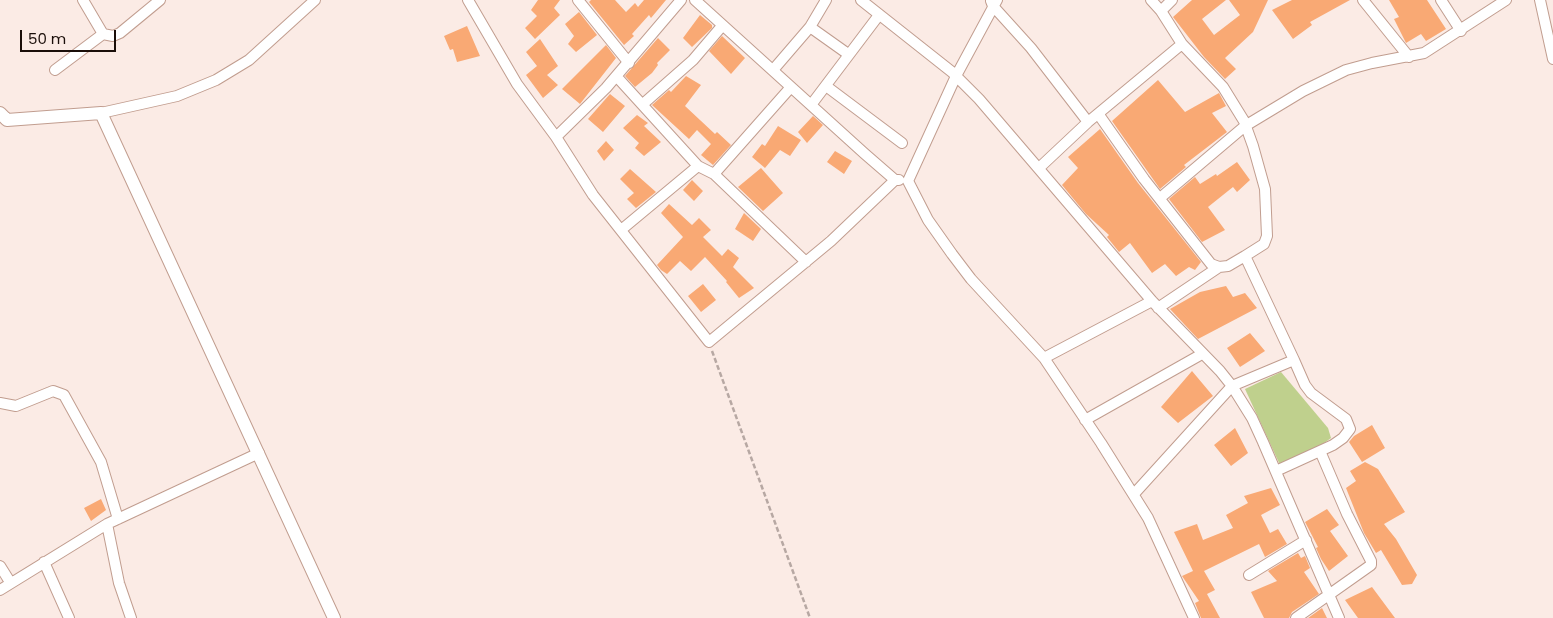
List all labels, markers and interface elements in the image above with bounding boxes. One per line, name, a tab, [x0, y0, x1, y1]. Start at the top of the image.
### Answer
scale bar	[22, 20, 119, 52]
text: 50 m	[28, 28, 66, 49]

